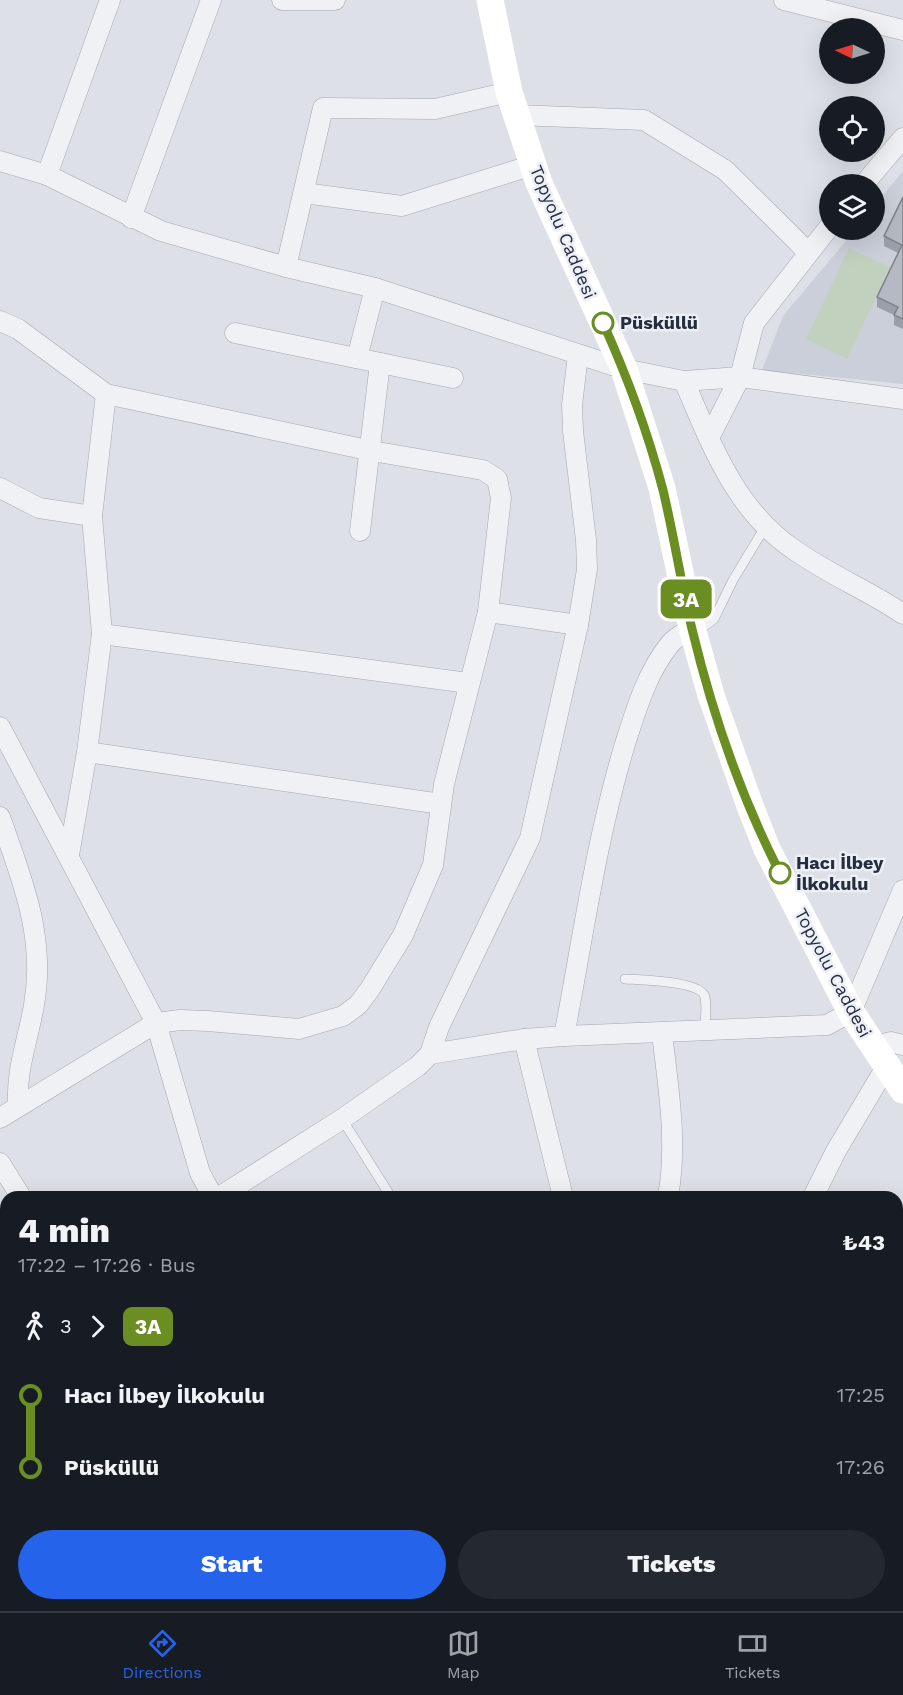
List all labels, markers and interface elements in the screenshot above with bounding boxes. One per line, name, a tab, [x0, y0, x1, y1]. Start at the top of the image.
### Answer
north arrow	[819, 18, 885, 84]
map controls	[819, 18, 885, 240]
button: locate	[819, 96, 885, 162]
street label: Topyolu Caddesi	[526, 162, 601, 302]
button: layers	[819, 174, 885, 240]
marker: Püsküllü	[592, 312, 614, 334]
place label: Püsküllü	[620, 312, 698, 333]
line badge: 3A	[659, 580, 713, 618]
text: 3A	[673, 587, 699, 612]
place label: Hacı İlbey İlkokulu	[796, 852, 884, 894]
marker: Hacı İlbey İlkokulu	[769, 862, 791, 884]
street label: Topyolu Caddesi	[791, 905, 876, 1041]
text: 4 min	[18, 1211, 110, 1250]
text: ₺43	[842, 1230, 885, 1255]
text: 17:22 – 17:26 · Bus	[18, 1253, 196, 1277]
icon: walk	[18, 1310, 51, 1343]
icon: forward	[81, 1310, 114, 1343]
text: 3	[60, 1314, 72, 1338]
text: 3A	[135, 1314, 161, 1339]
text: Hacı İlbey İlkokulu	[64, 1383, 265, 1408]
text: 17:25	[837, 1383, 885, 1407]
text: Püsküllü	[64, 1455, 159, 1480]
text: 17:26	[836, 1455, 885, 1479]
button: Start	[18, 1530, 446, 1599]
button: Tickets	[458, 1530, 885, 1599]
tab: Directions	[123, 1627, 202, 1682]
tab: Map	[447, 1627, 480, 1682]
tab: Tickets	[725, 1627, 780, 1682]

